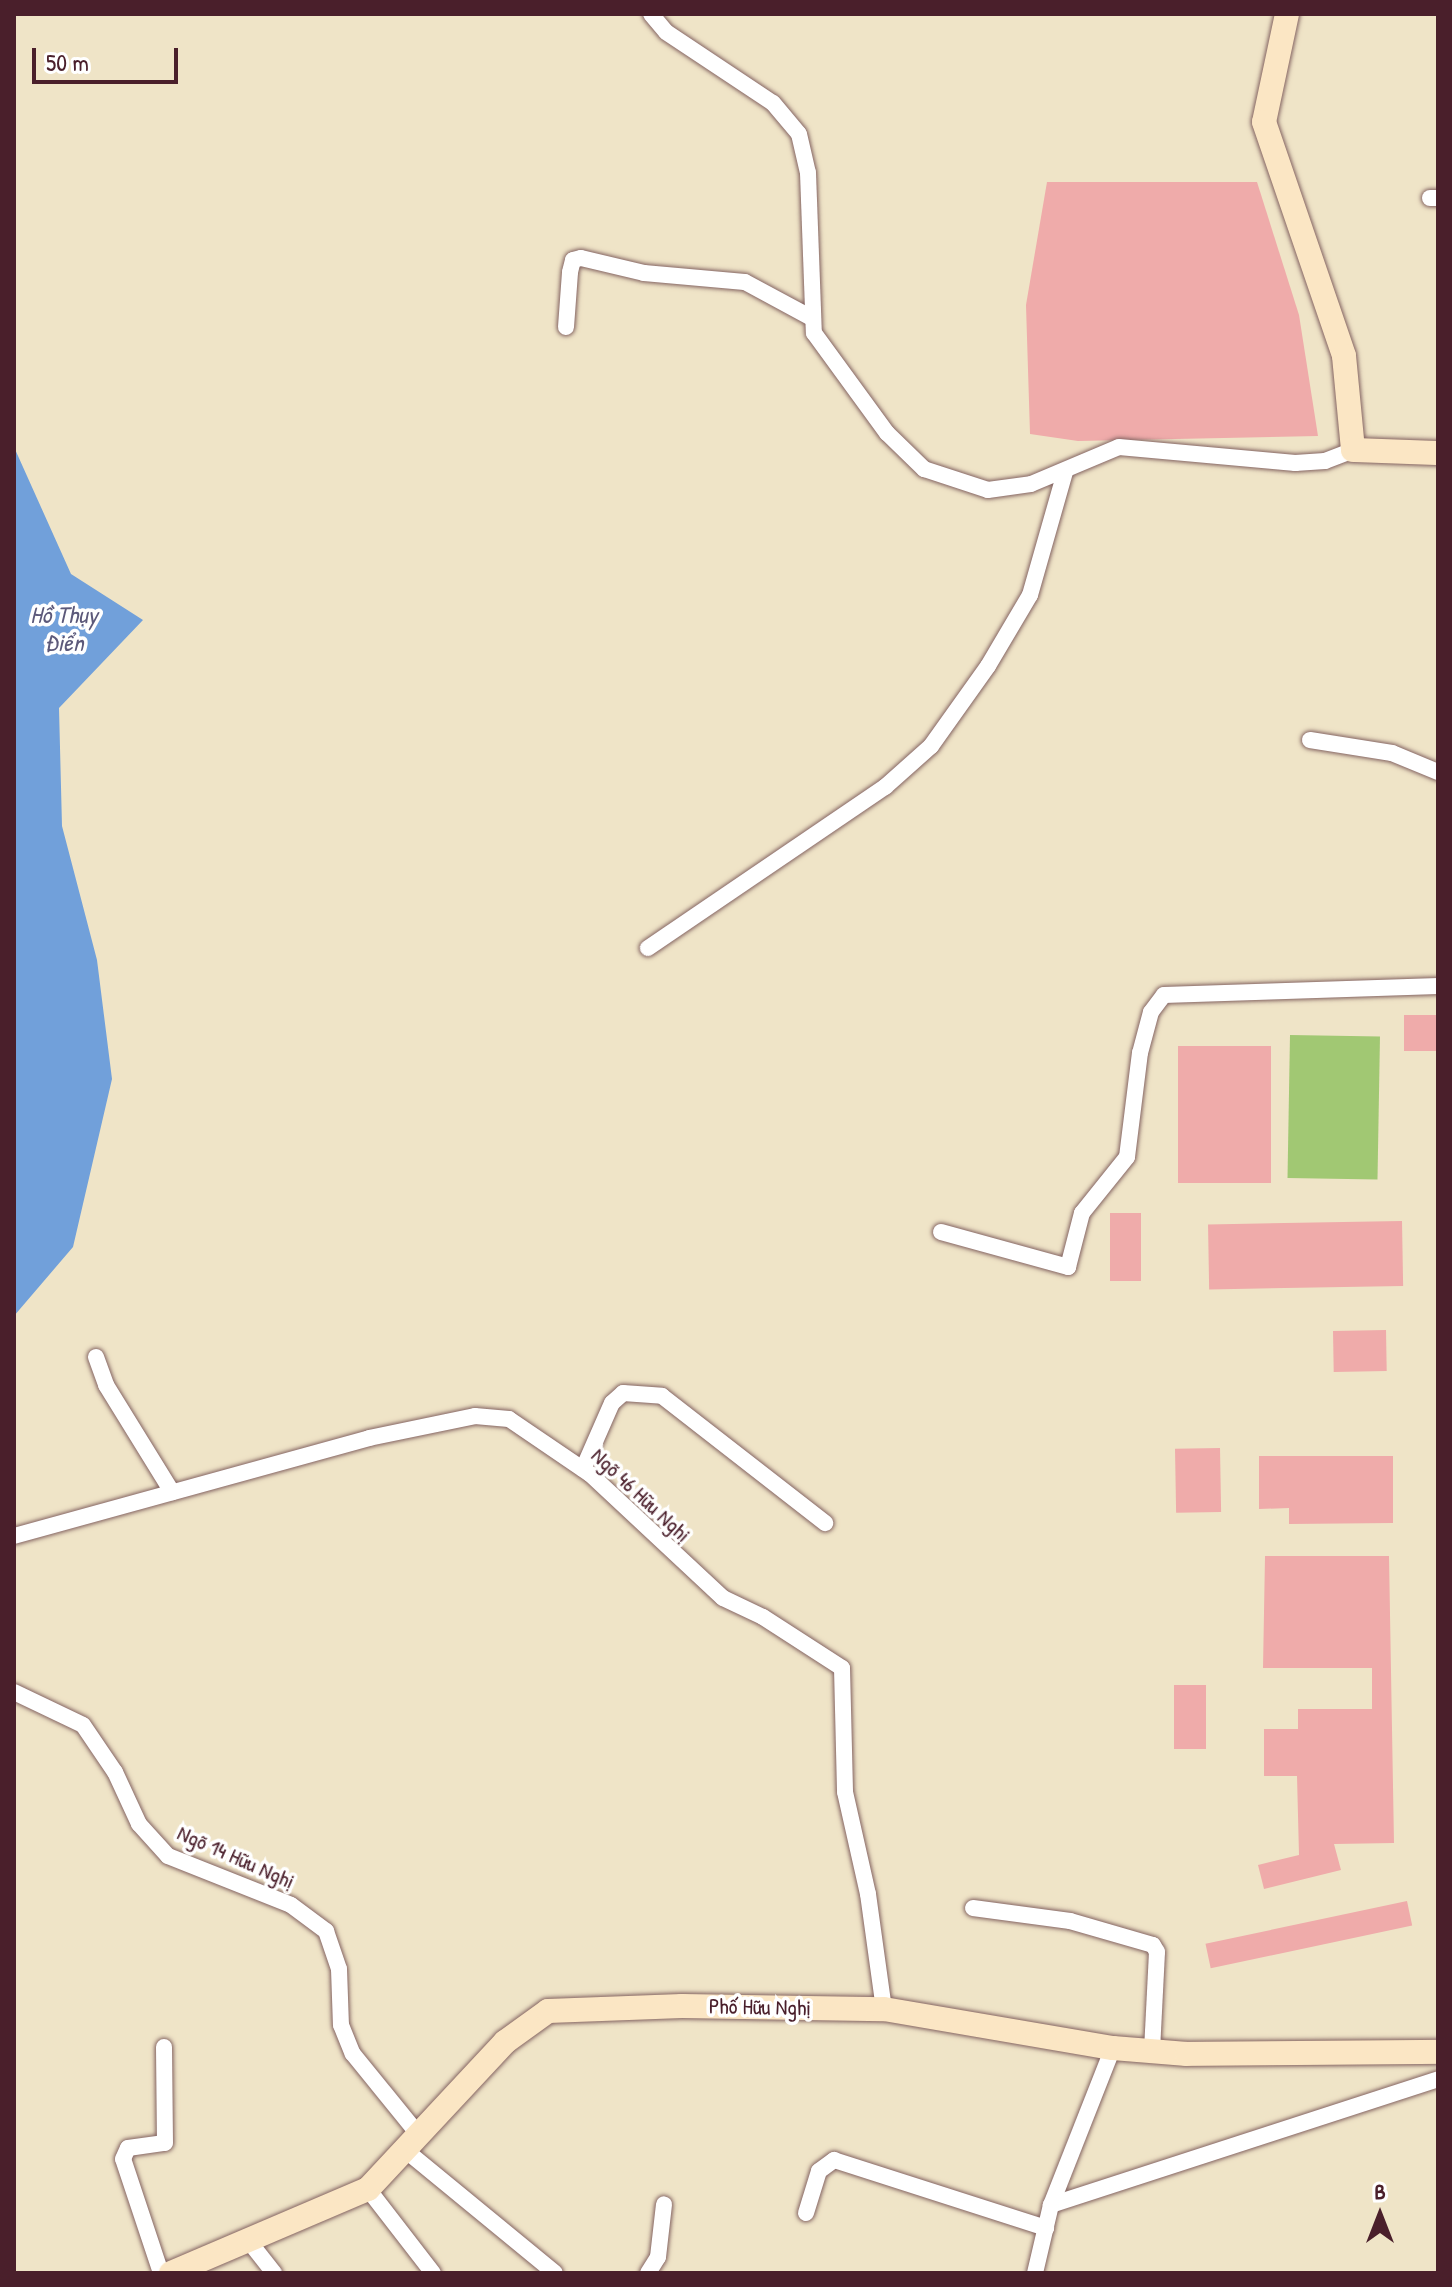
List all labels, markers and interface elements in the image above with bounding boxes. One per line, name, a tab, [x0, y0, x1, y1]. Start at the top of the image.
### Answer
scale bar	[36, 32, 182, 82]
text: 50 m	[46, 46, 89, 78]
water label: Hồ Thụy Điển	[30, 601, 98, 657]
street label: Ngõ 46 Hữu Nghị	[586, 1442, 696, 1548]
street label: Ngõ 14 Hữu Nghị	[173, 1819, 299, 1895]
street label: Phố Hữu Nghị	[709, 1993, 811, 2021]
north arrow	[1340, 2175, 1420, 2255]
text: B	[1374, 2176, 1386, 2206]

